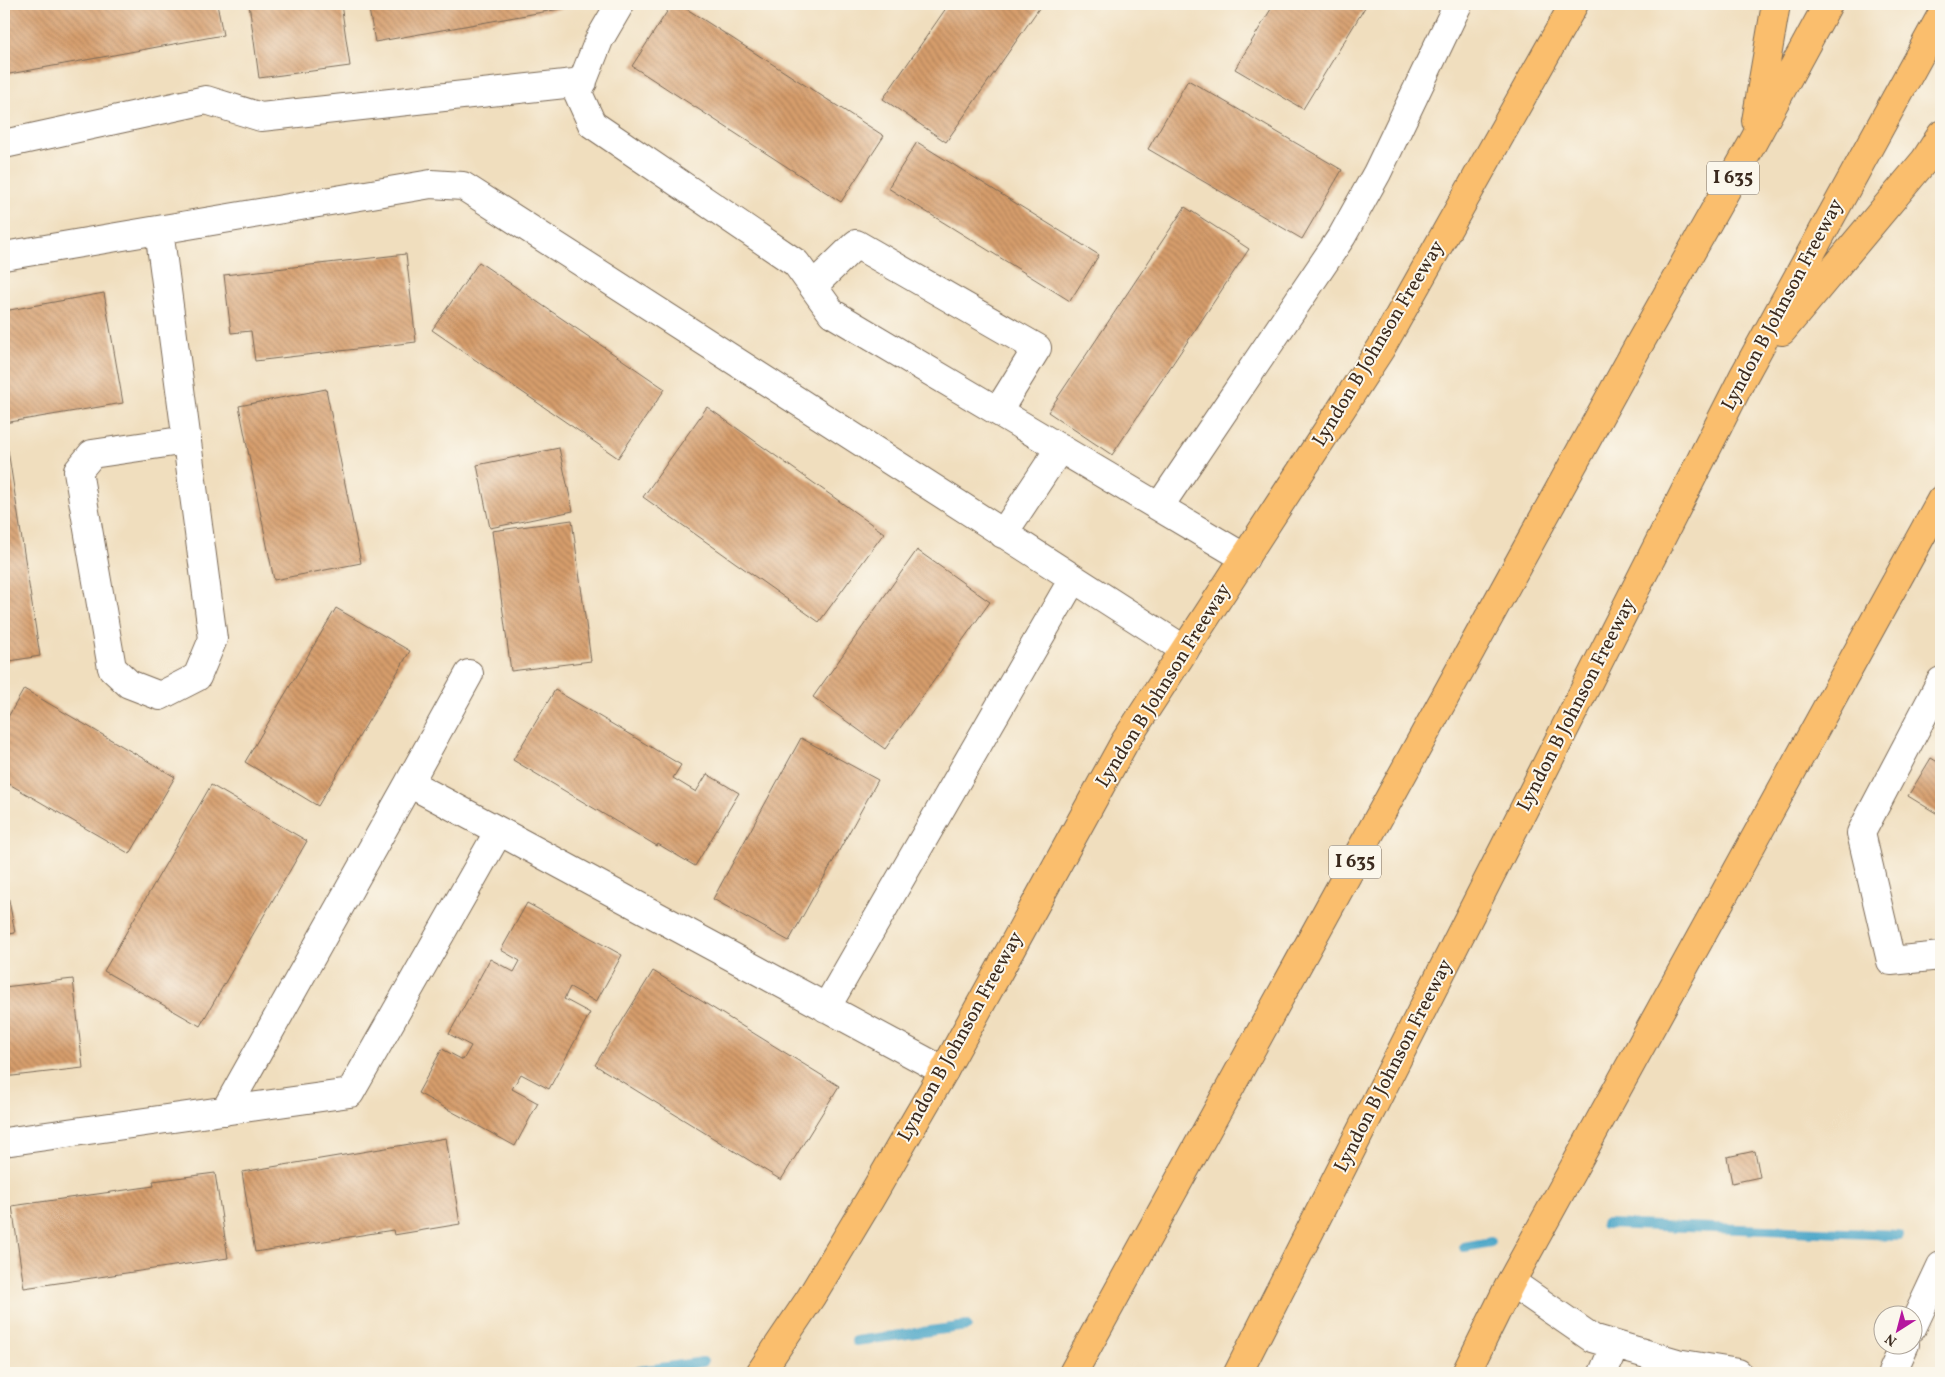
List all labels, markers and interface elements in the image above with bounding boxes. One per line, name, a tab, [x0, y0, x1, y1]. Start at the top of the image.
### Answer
road number: I 635	[1707, 162, 1759, 194]
street label: Lyndon B Johnson Freeway	[1715, 194, 1851, 416]
street label: Lyndon B Johnson Freeway	[1306, 235, 1452, 452]
street label: Lyndon B Johnson Freeway	[1090, 578, 1239, 794]
street label: Lyndon B Johnson Freeway	[1511, 593, 1643, 817]
road number: I 635	[1329, 846, 1381, 879]
street label: Lyndon B Johnson Freeway	[891, 927, 1031, 1147]
street label: Lyndon B Johnson Freeway	[1328, 954, 1460, 1178]
north arrow	[1872, 1304, 1922, 1354]
text: N	[1882, 1329, 1901, 1350]

